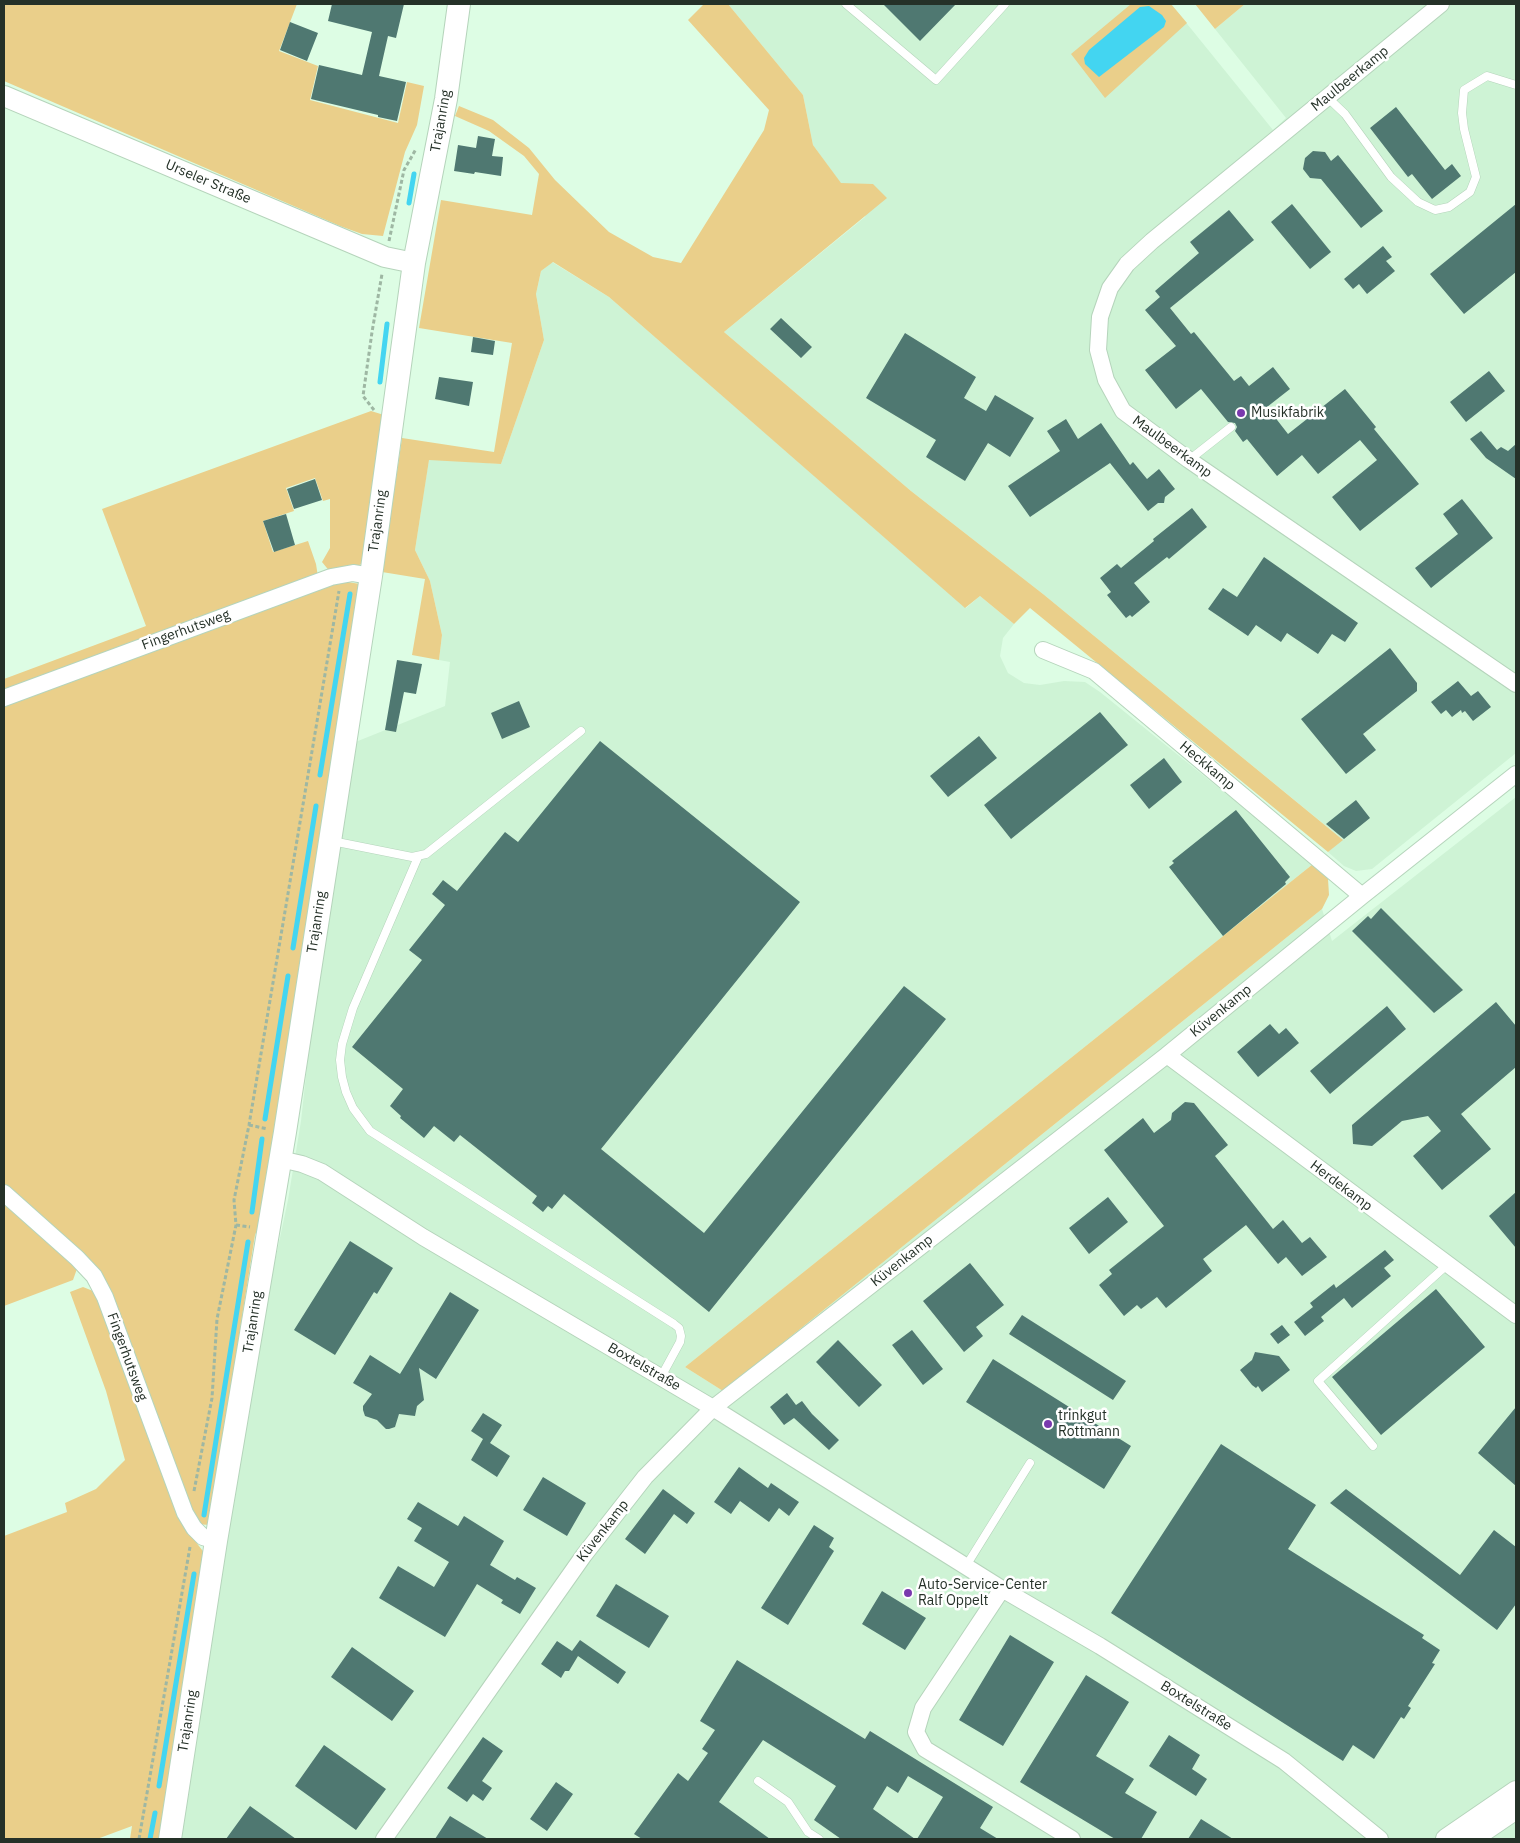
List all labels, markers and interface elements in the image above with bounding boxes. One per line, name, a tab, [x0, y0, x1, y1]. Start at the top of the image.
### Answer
street label: Maulbeerkamp	[1308, 43, 1392, 115]
street label: Trajanring	[427, 89, 455, 153]
street label: Urseler Straße	[163, 156, 253, 208]
place label: Musikfabrik	[1251, 405, 1324, 421]
marker: Musikfabrik	[1235, 407, 1247, 419]
street label: Maulbeerkamp	[1129, 412, 1215, 482]
street label: Trajanring	[365, 489, 391, 553]
street label: Fingerhutsweg	[140, 606, 232, 654]
street label: Heckkamp	[1176, 738, 1238, 794]
street label: Trajanring	[304, 890, 330, 954]
street label: Küvenkamp	[1187, 981, 1255, 1041]
street label: Herdekamp	[1307, 1157, 1375, 1215]
street label: Küvenkamp	[868, 1232, 936, 1290]
street label: Trajanring	[240, 1290, 266, 1354]
street label: Fingerhutsweg	[103, 1311, 151, 1403]
street label: Boxtelstraße	[605, 1339, 683, 1395]
place label: trinkgut Rottmann	[1058, 1408, 1120, 1440]
marker: trinkgut Rottmann	[1042, 1418, 1054, 1430]
street label: Küvenkamp	[574, 1497, 632, 1565]
place label: Auto-Service-Center Ralf Oppelt	[918, 1577, 1047, 1610]
marker: Auto-Service-Center Ralf Oppelt	[902, 1587, 914, 1599]
street label: Boxtelstraße	[1157, 1677, 1235, 1735]
street label: Trajanring	[175, 1689, 201, 1753]

